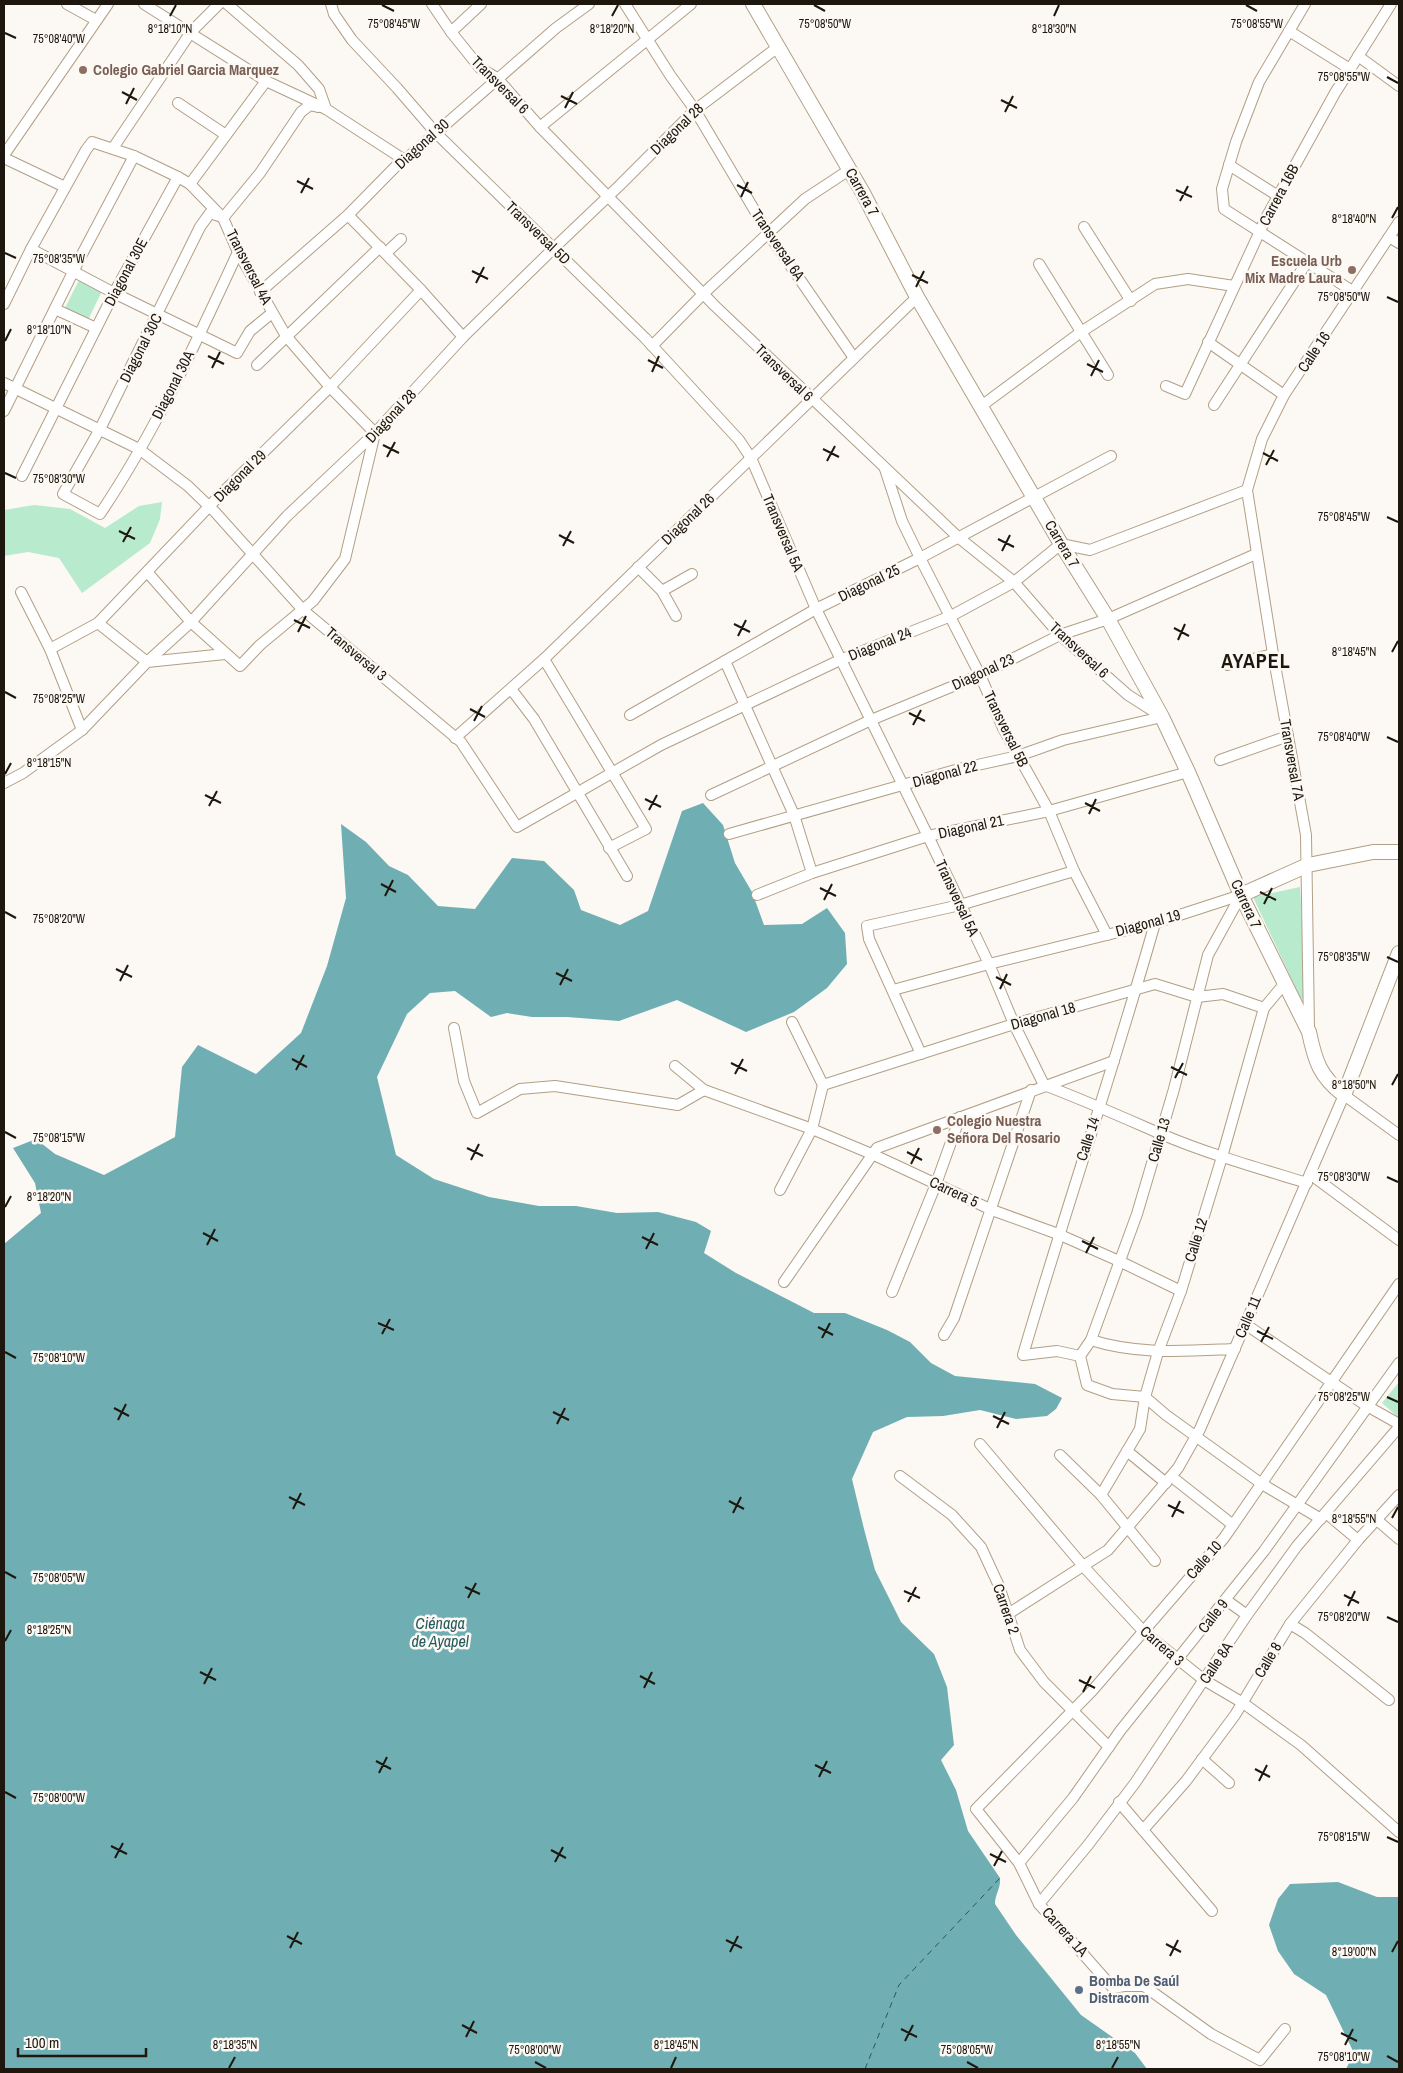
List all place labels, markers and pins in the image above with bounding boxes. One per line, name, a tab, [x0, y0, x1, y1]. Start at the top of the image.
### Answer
place label: Colegio Gabriel Garcia Marquez	[93, 59, 279, 80]
marker: Colegio Gabriel Garcia Marquez	[77, 64, 89, 76]
place label: Escuela Urb Mix Madre Laura	[1245, 250, 1342, 288]
marker: Escuela Urb Mix Madre Laura	[1346, 264, 1358, 276]
place label: Colegio Nuestra Señora Del Rosario	[947, 1110, 1060, 1148]
marker: Colegio Nuestra Señora Del Rosario	[931, 1124, 943, 1136]
place label: Bomba De Saúl Distracom	[1089, 1970, 1179, 2008]
marker: Bomba De Saúl Distracom	[1073, 1984, 1085, 1996]

